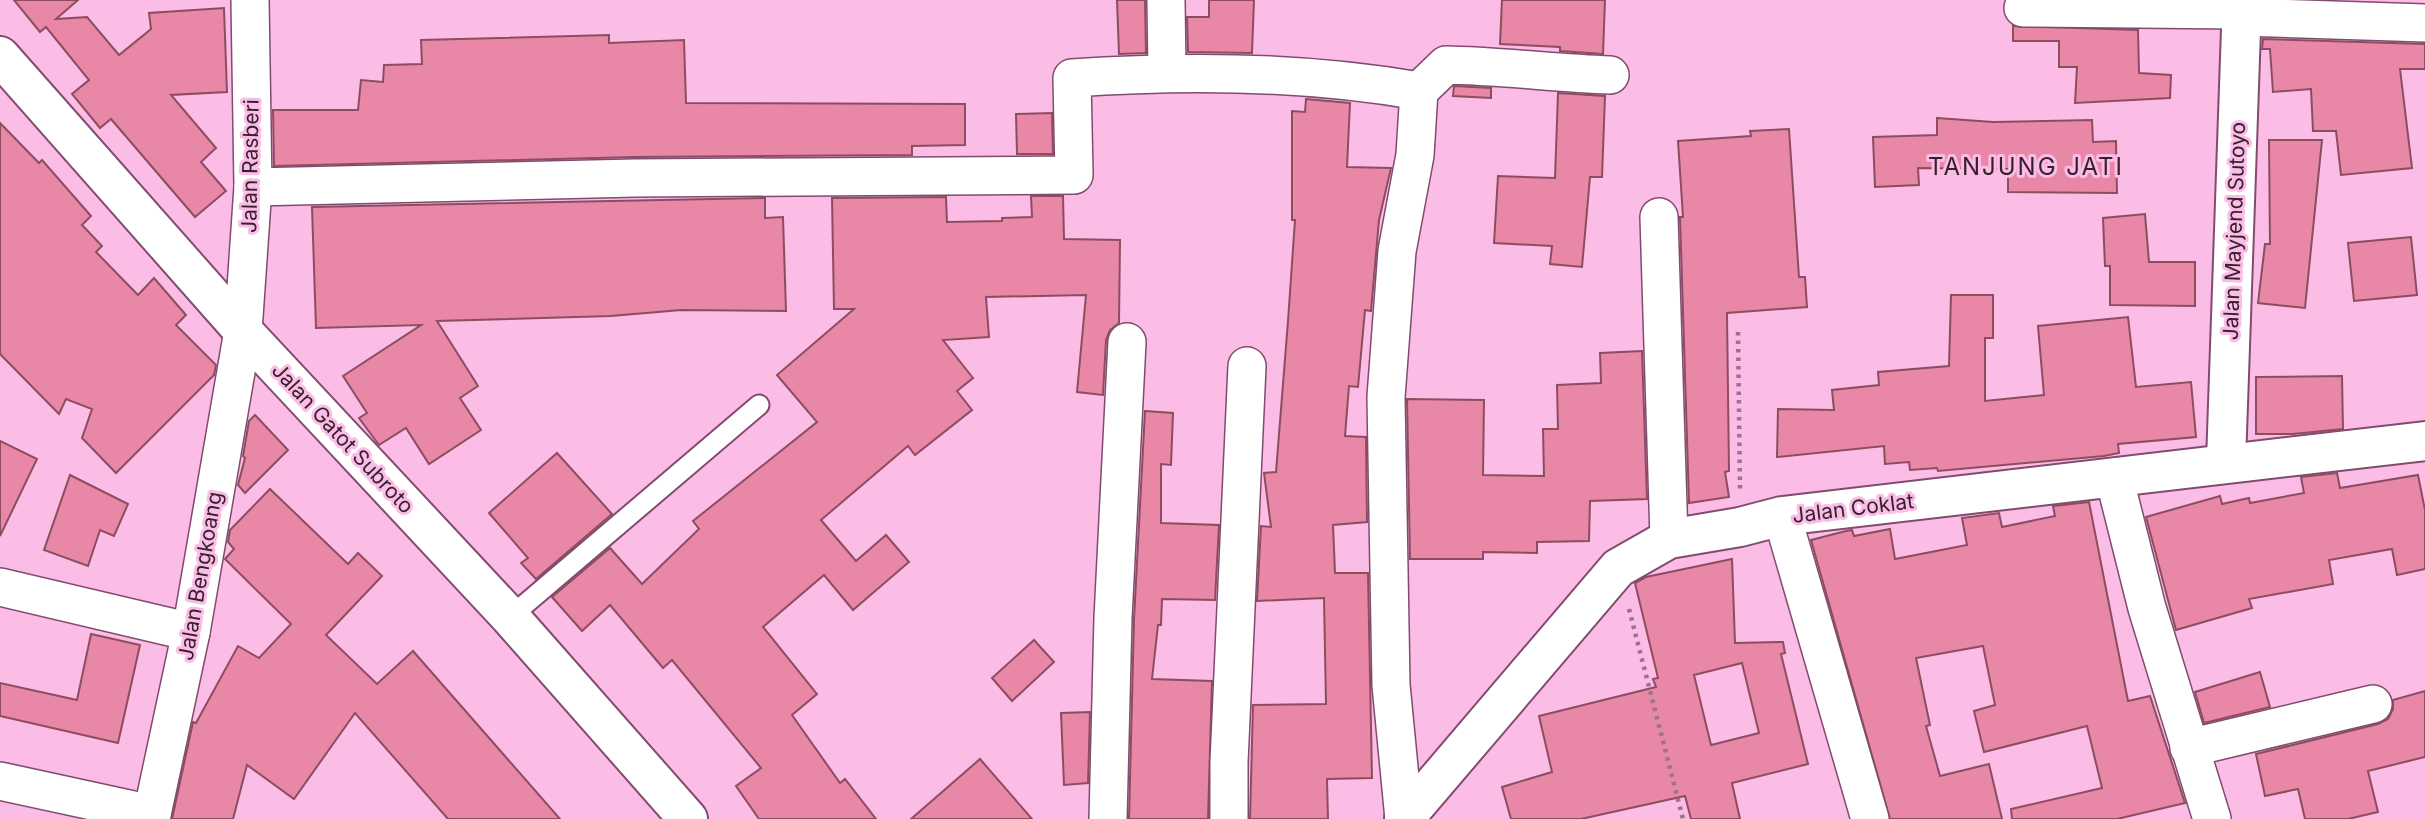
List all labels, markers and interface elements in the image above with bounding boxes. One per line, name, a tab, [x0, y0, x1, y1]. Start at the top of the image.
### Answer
street label: Jalan Rasberi	[236, 99, 264, 233]
street label: Jalan Mayjend Sutoyo	[2218, 121, 2250, 341]
district label: TANJUNG JATI	[1928, 152, 2124, 181]
street label: Jalan Gatot Subroto	[267, 358, 419, 518]
street label: Jalan Coklat	[1791, 488, 1915, 528]
street label: Jalan Bengkoang	[173, 490, 227, 662]

